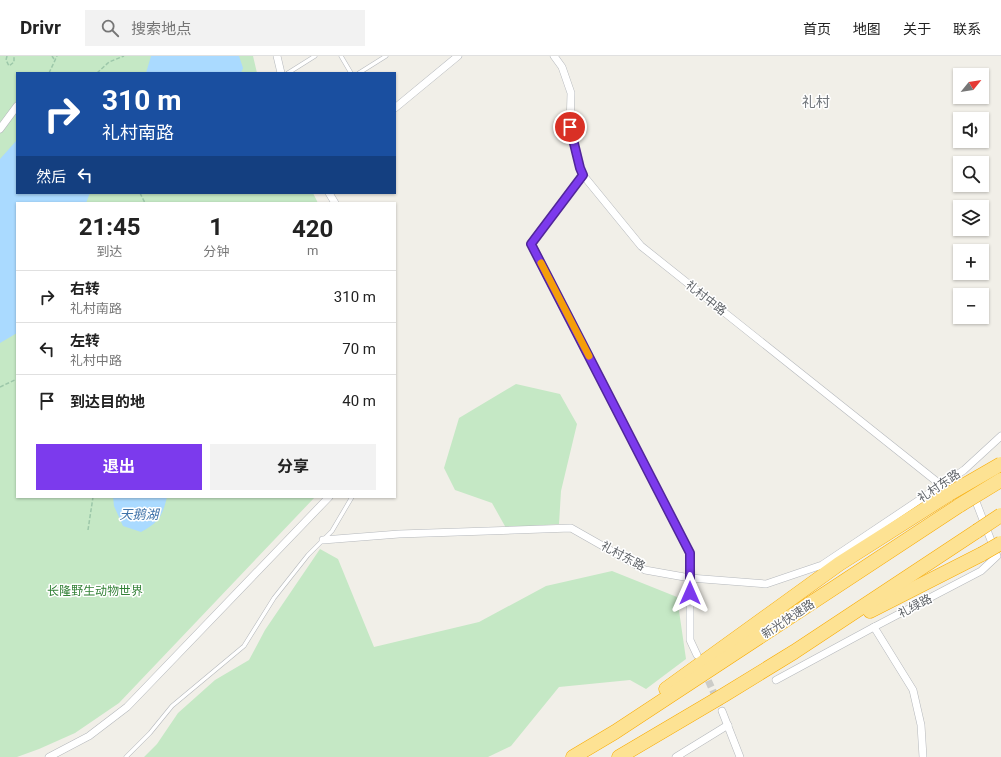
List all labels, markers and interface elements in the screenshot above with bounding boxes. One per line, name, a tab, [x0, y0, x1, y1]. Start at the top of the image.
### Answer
search box	[85, 10, 365, 46]
text: Drivr	[20, 16, 61, 39]
icon: search	[99, 17, 121, 39]
text: 搜索地点	[131, 20, 191, 38]
text: 首页	[803, 21, 831, 37]
text: 地图	[853, 21, 881, 37]
text: 关于	[903, 21, 931, 37]
text: 联系	[953, 21, 981, 37]
north arrow	[953, 68, 989, 104]
map controls	[953, 68, 989, 324]
text: 310 m	[102, 84, 181, 117]
icon: right	[36, 88, 88, 140]
district label: 礼村	[802, 94, 830, 110]
pin	[553, 110, 587, 144]
button: sound	[953, 112, 989, 148]
icon: arrive	[559, 116, 581, 138]
text: 礼村南路	[102, 122, 174, 143]
button: search	[953, 156, 989, 192]
icon: left	[74, 164, 96, 186]
text: 然后	[36, 168, 66, 186]
button: layers	[953, 200, 989, 236]
text: 21:45	[79, 213, 141, 241]
text: 1	[209, 213, 223, 241]
text: 420	[292, 215, 333, 243]
text: m	[307, 243, 318, 258]
text: 到达	[97, 244, 123, 259]
text: 分钟	[203, 244, 229, 259]
button: +	[953, 244, 989, 280]
street label: 礼村中路	[683, 278, 729, 318]
text: 右转	[70, 280, 100, 298]
icon: right	[36, 286, 58, 308]
text: 310 m	[334, 288, 376, 306]
button: −	[953, 288, 989, 324]
text: 礼村南路	[70, 301, 122, 316]
text: 左转	[70, 332, 100, 350]
icon: left	[36, 338, 58, 360]
text: 70 m	[342, 340, 376, 358]
text: 礼村中路	[70, 353, 122, 368]
icon: arrive	[36, 390, 58, 412]
text: 40 m	[342, 392, 376, 410]
text: 到达目的地	[70, 393, 145, 411]
button: 退出	[36, 444, 202, 490]
button: 分享	[210, 444, 376, 490]
street label: 礼村东路	[915, 467, 963, 505]
water label: 天鹅湖	[119, 507, 160, 522]
street label: 礼村东路	[599, 539, 647, 573]
position arrow	[669, 572, 711, 614]
park label: 长隆野生动物世界	[47, 584, 143, 598]
street label: 礼绿路	[896, 591, 934, 621]
street label: 新光快速路	[759, 597, 817, 641]

